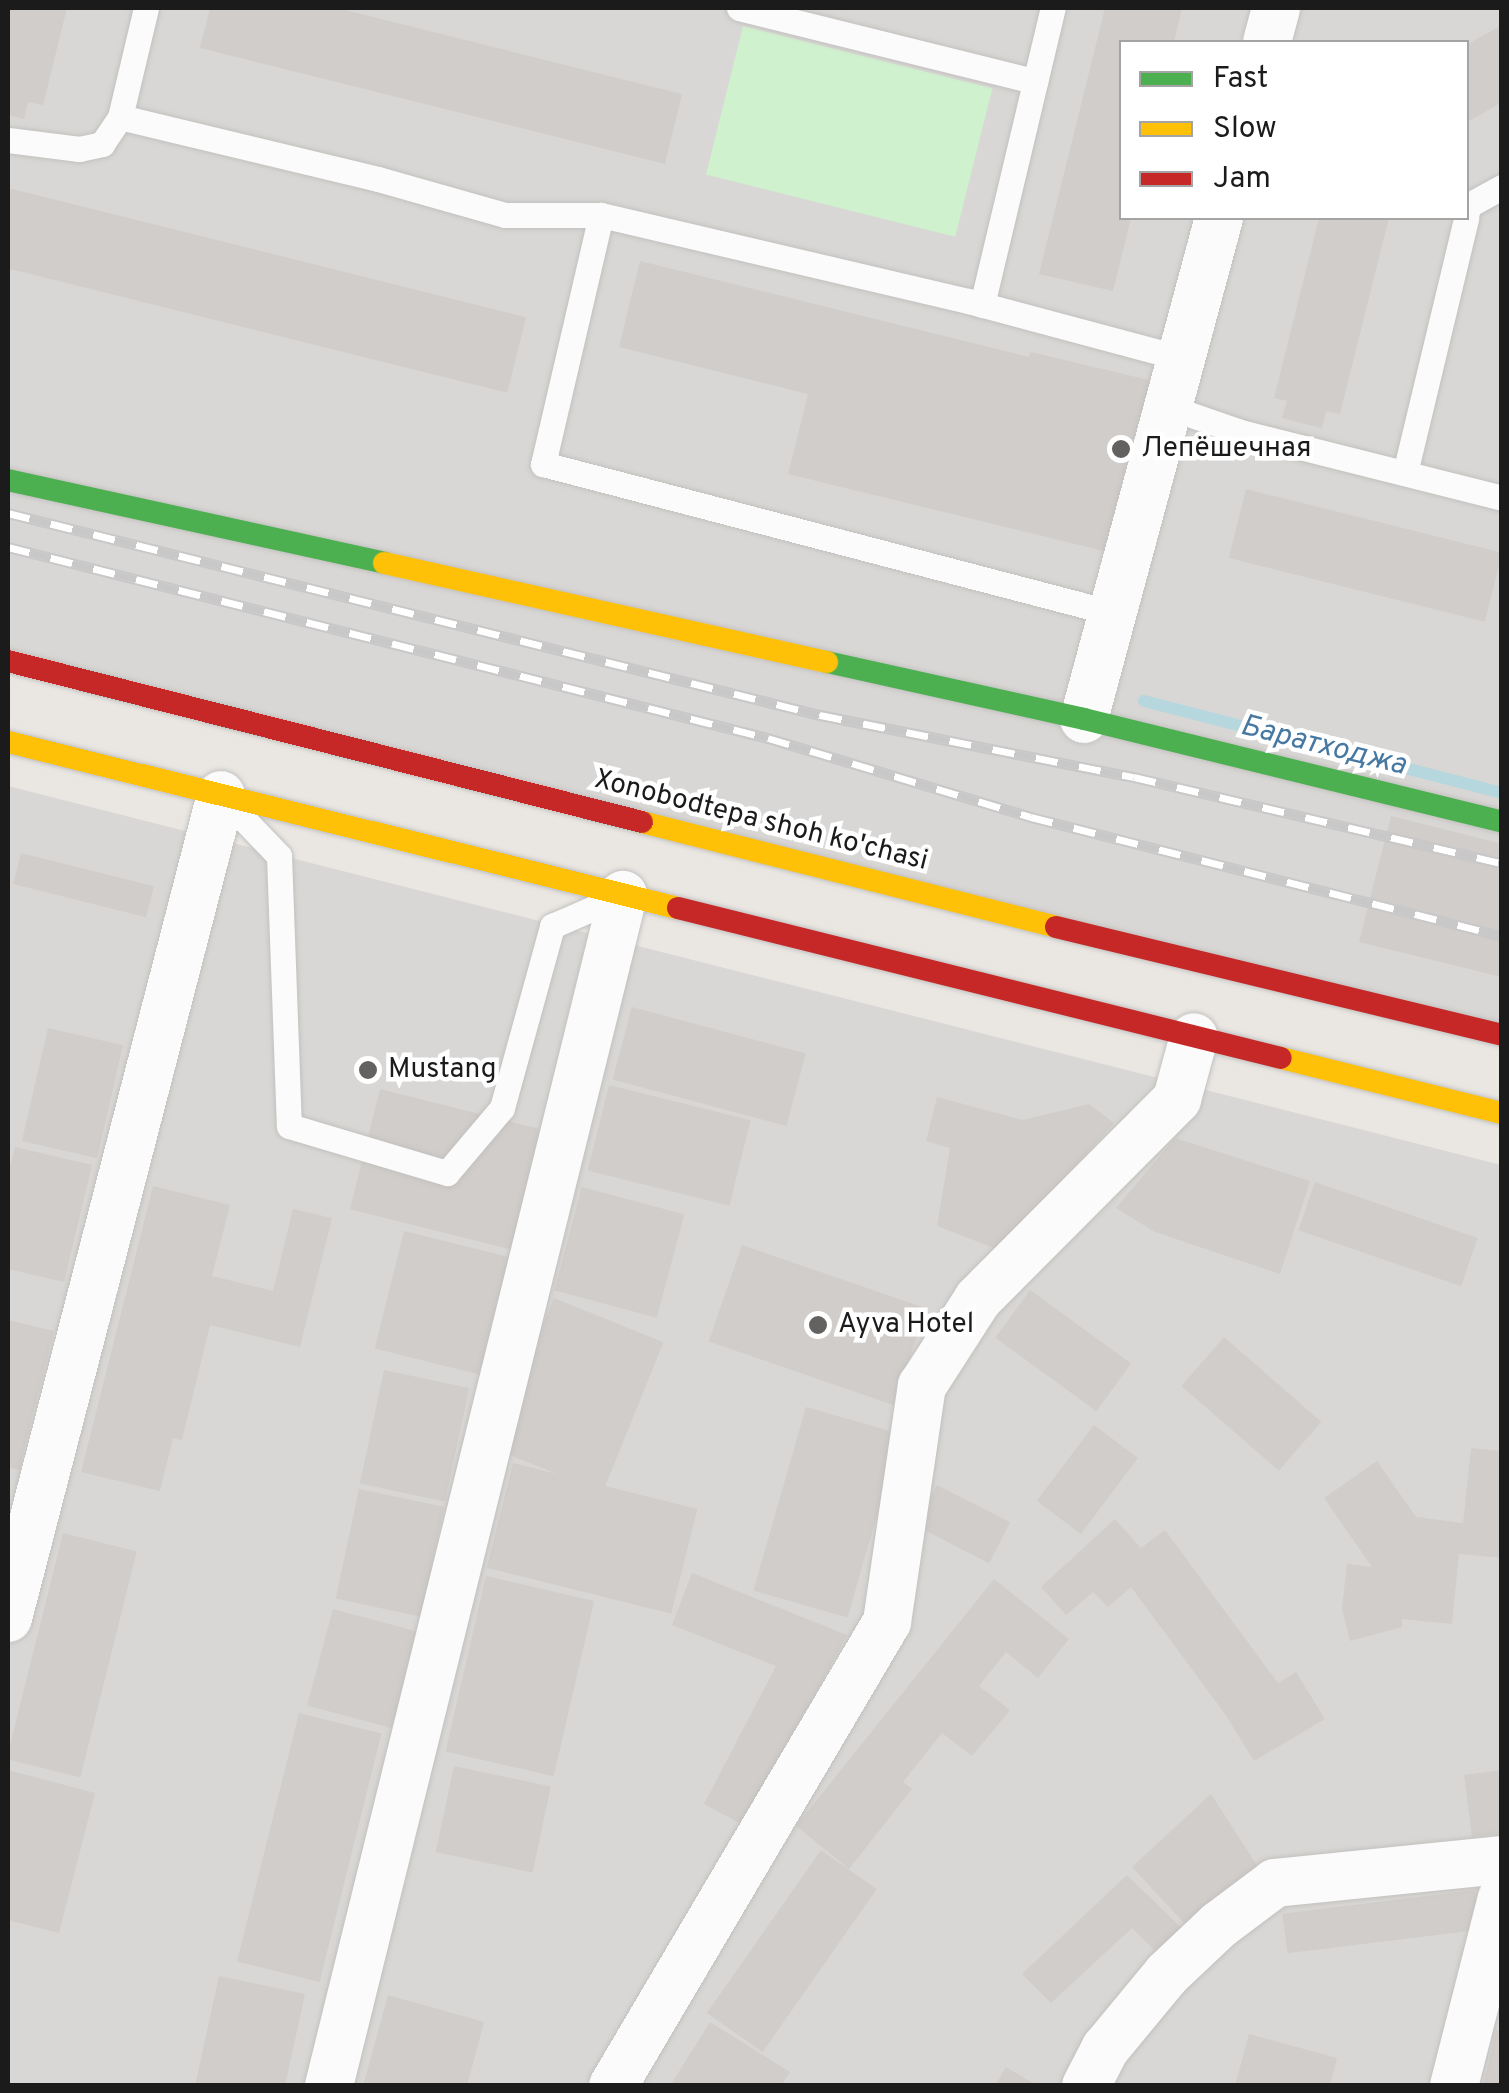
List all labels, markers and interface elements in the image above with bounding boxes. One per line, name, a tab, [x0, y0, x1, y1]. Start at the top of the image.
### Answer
legend	[1119, 40, 1469, 220]
text: Fast	[1213, 61, 1268, 98]
text: Slow	[1213, 111, 1277, 148]
text: Jam	[1213, 161, 1271, 198]
place label: Лепёшечная	[1141, 432, 1311, 466]
marker: Лепёшечная	[1110, 438, 1132, 460]
water label: Баратходжа	[1236, 709, 1410, 785]
street label: Xonobodtepa shoh ko'chasi	[591, 763, 931, 879]
place label: Mustang	[388, 1053, 496, 1087]
marker: Mustang	[357, 1059, 379, 1081]
place label: Ayva Hotel	[838, 1308, 974, 1342]
marker: Ayva Hotel	[807, 1314, 829, 1336]

